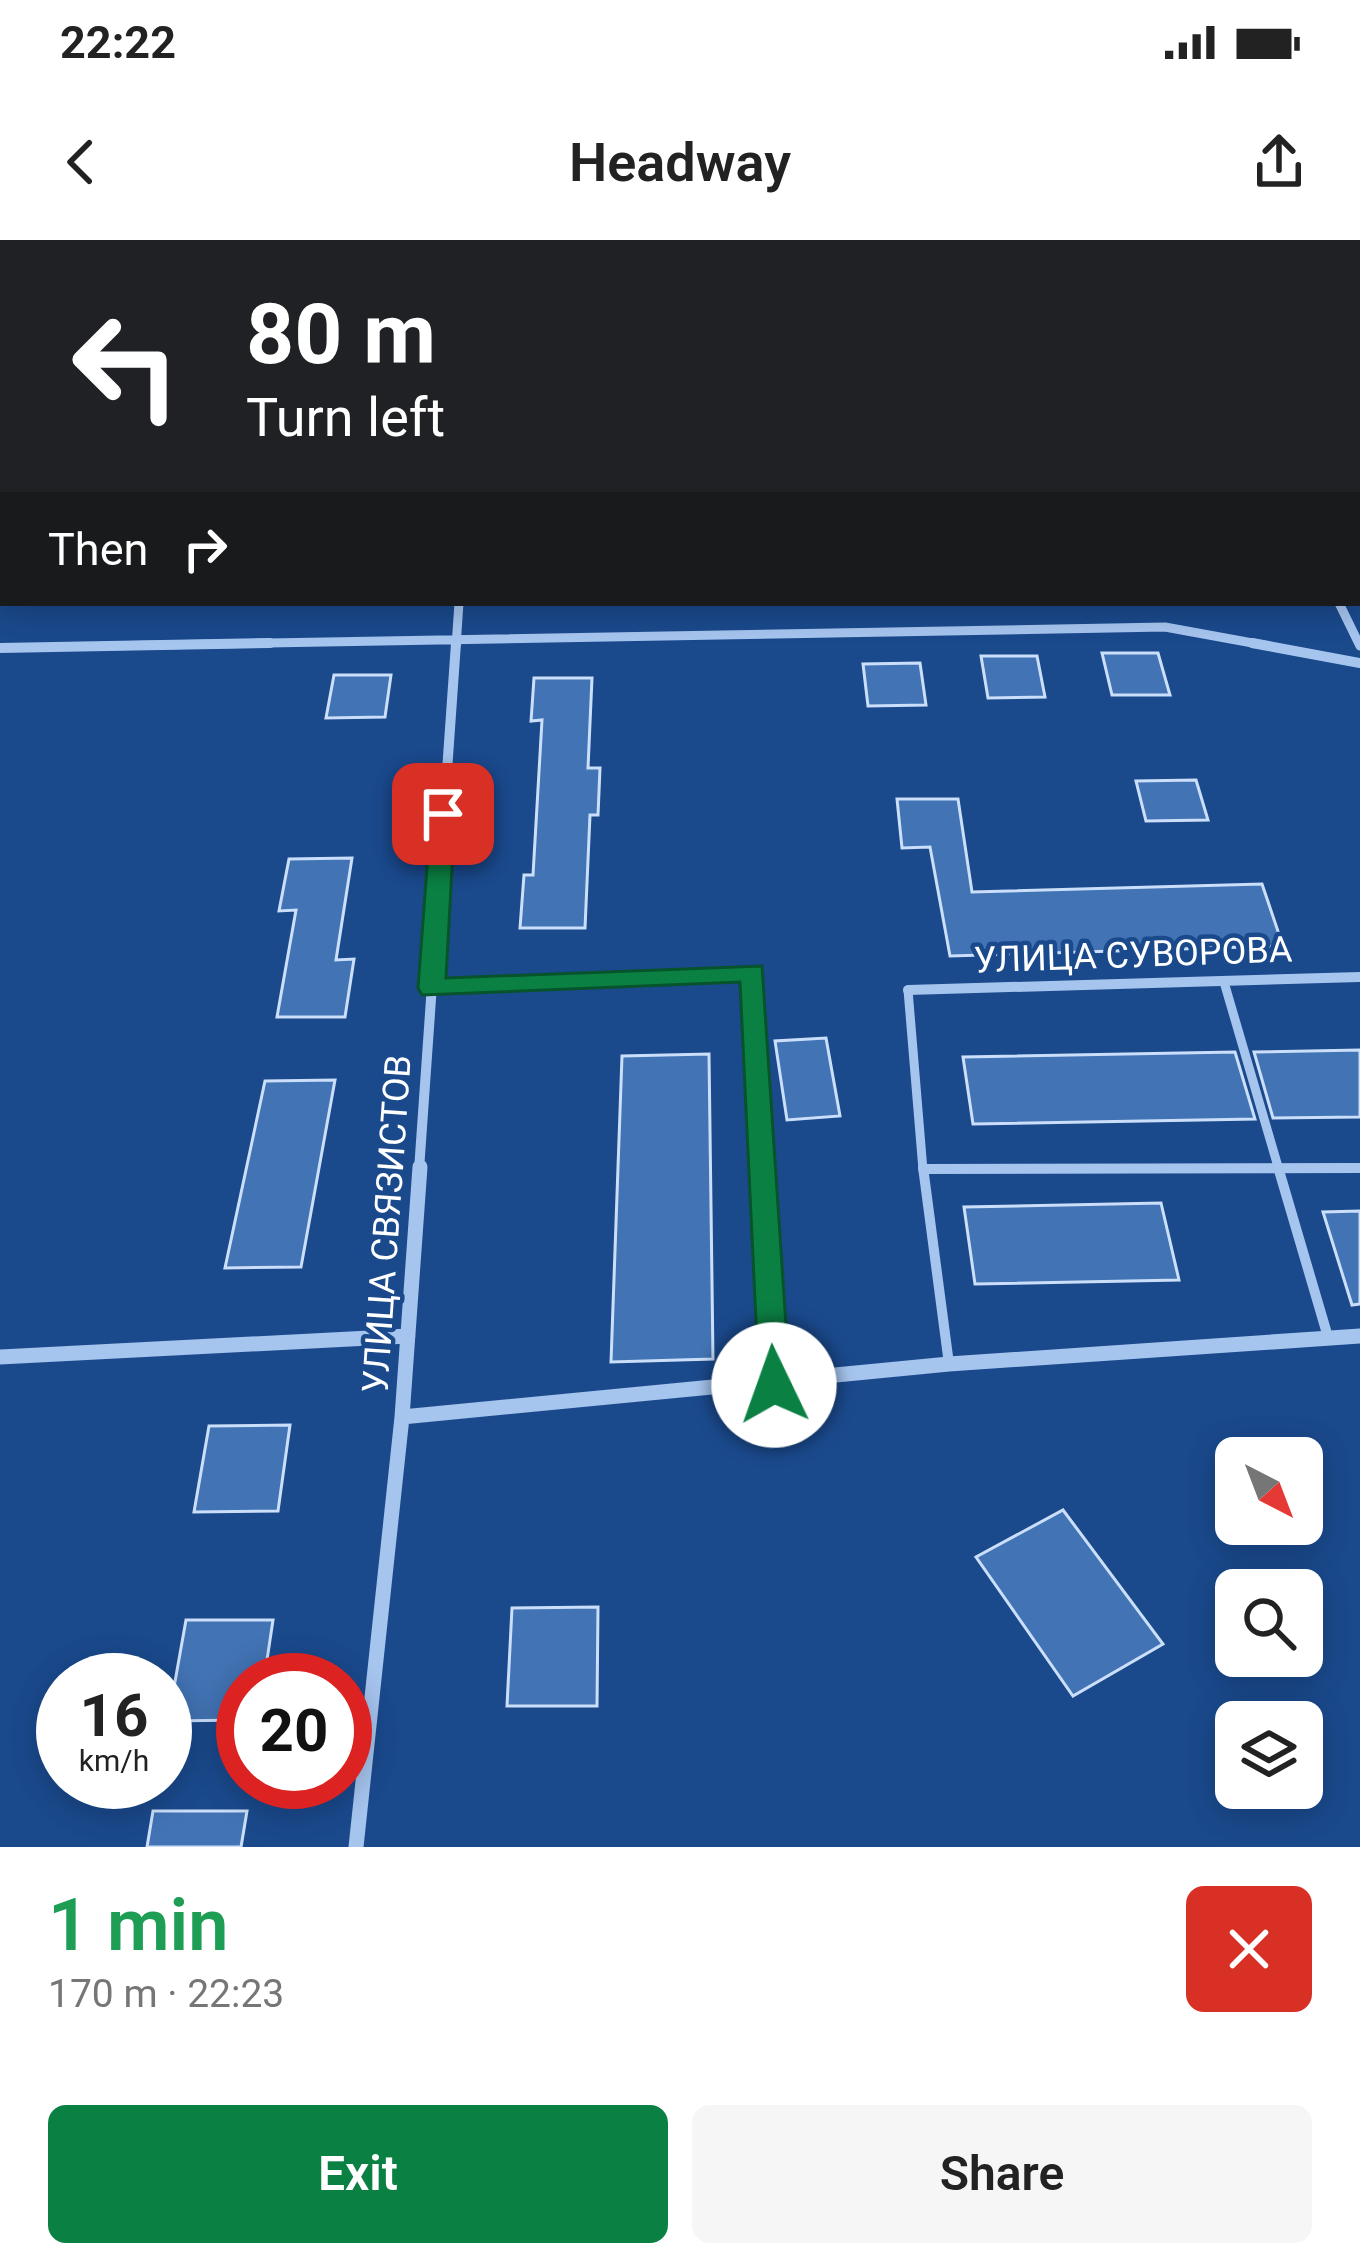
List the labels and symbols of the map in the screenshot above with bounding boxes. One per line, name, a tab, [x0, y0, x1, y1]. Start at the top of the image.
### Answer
pin	[392, 763, 494, 865]
street label: УЛИЦА СУВОРОВА	[973, 928, 1293, 982]
street label: УЛИЦА СВЯЗИСТОВ	[354, 1054, 420, 1395]
position arrow	[711, 1322, 837, 1448]
north arrow	[1215, 1437, 1323, 1545]
speed limit sign: 20	[216, 1653, 372, 1809]

